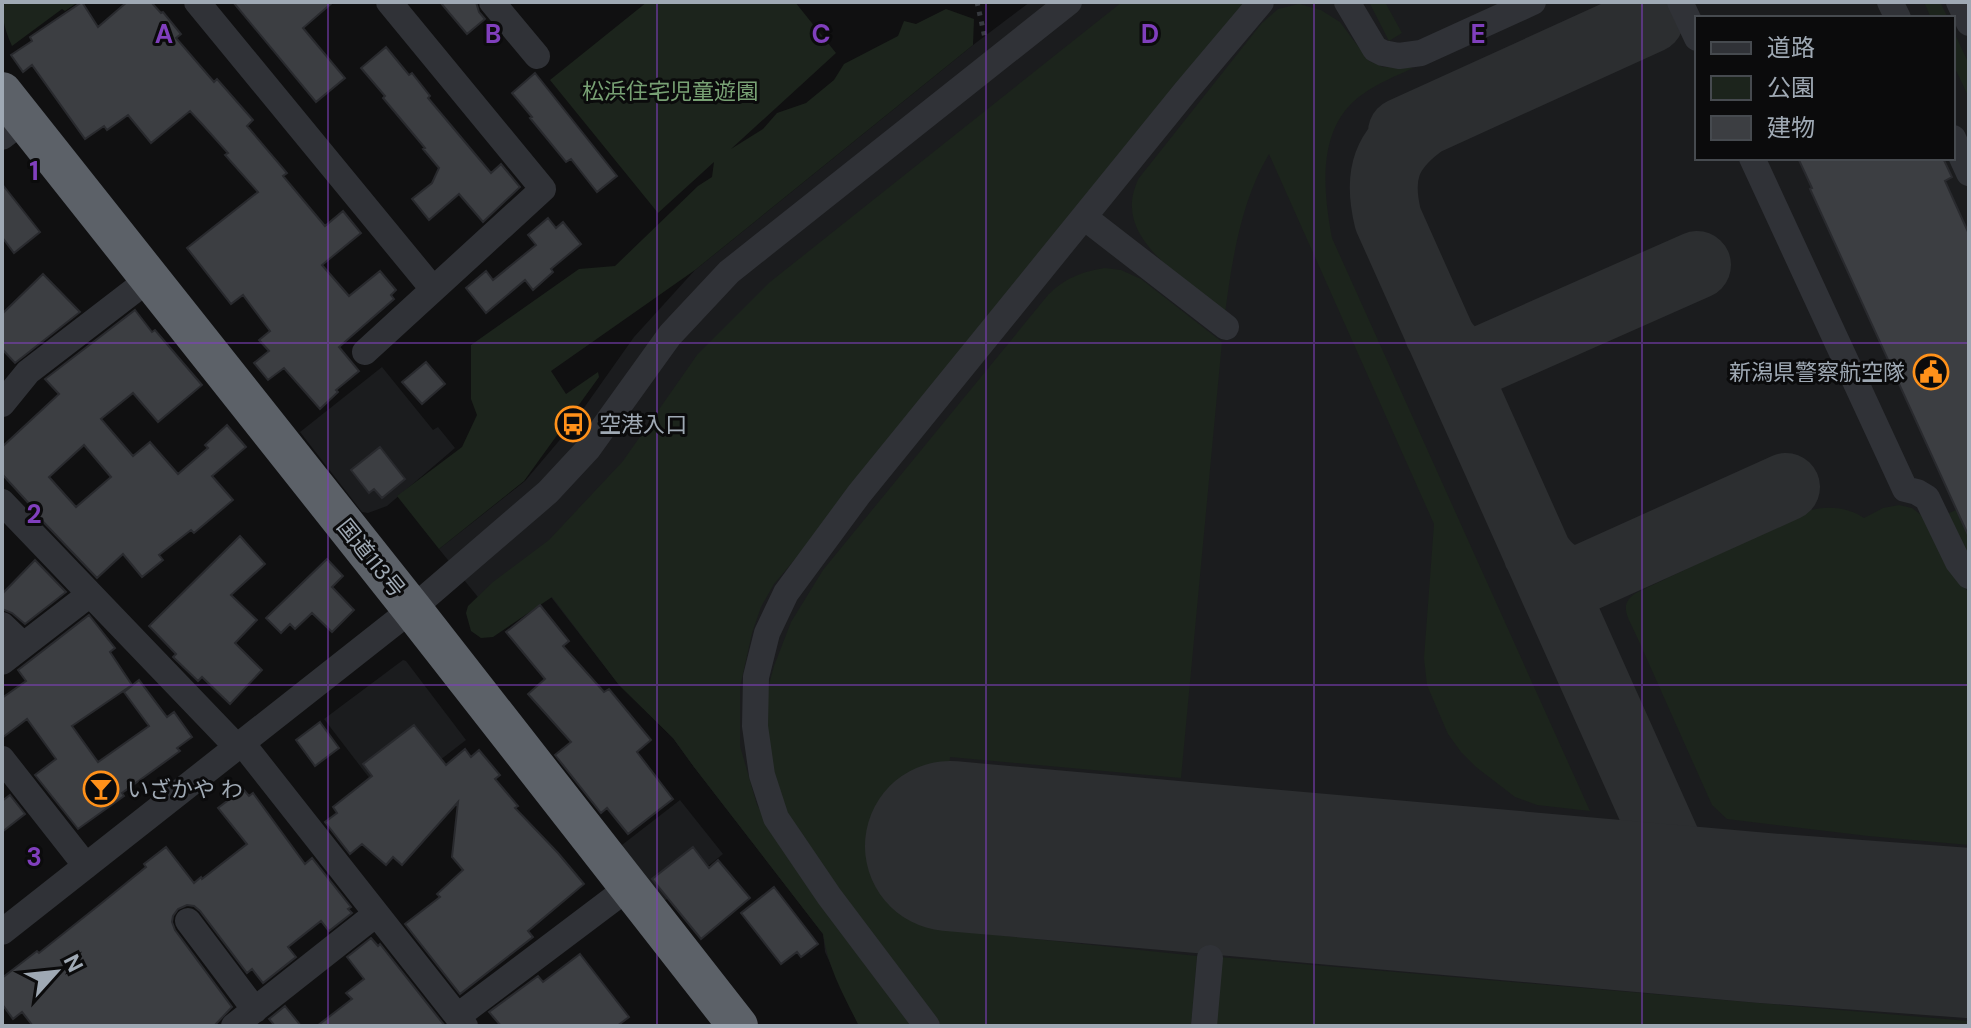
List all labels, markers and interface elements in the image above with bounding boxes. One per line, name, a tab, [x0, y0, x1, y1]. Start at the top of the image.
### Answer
legend	[1695, 16, 1955, 160]
text: A	[155, 17, 173, 51]
text: B	[485, 17, 501, 51]
text: C	[811, 17, 831, 51]
text: D	[1141, 17, 1159, 51]
text: E	[1470, 17, 1486, 51]
text: 道路	[1767, 32, 1815, 63]
text: 公園	[1767, 72, 1815, 103]
park label: 松浜住宅児童遊園	[582, 77, 758, 106]
text: 建物	[1767, 112, 1815, 143]
text: 1	[29, 154, 39, 188]
public building icon: 新潟県警察航空隊	[1912, 353, 1950, 391]
place label: 新潟県警察航空隊	[1729, 358, 1905, 387]
bus stop icon: 空港入口	[554, 405, 592, 443]
place label: 空港入口	[599, 410, 687, 439]
text: 2	[26, 497, 42, 531]
street label: 国道113号	[331, 513, 411, 603]
bar icon: いざかや わ	[82, 770, 120, 808]
place label: いざかや わ	[127, 775, 243, 804]
text: 3	[26, 840, 42, 874]
north arrow	[16, 932, 96, 1012]
text: N	[57, 949, 90, 977]

